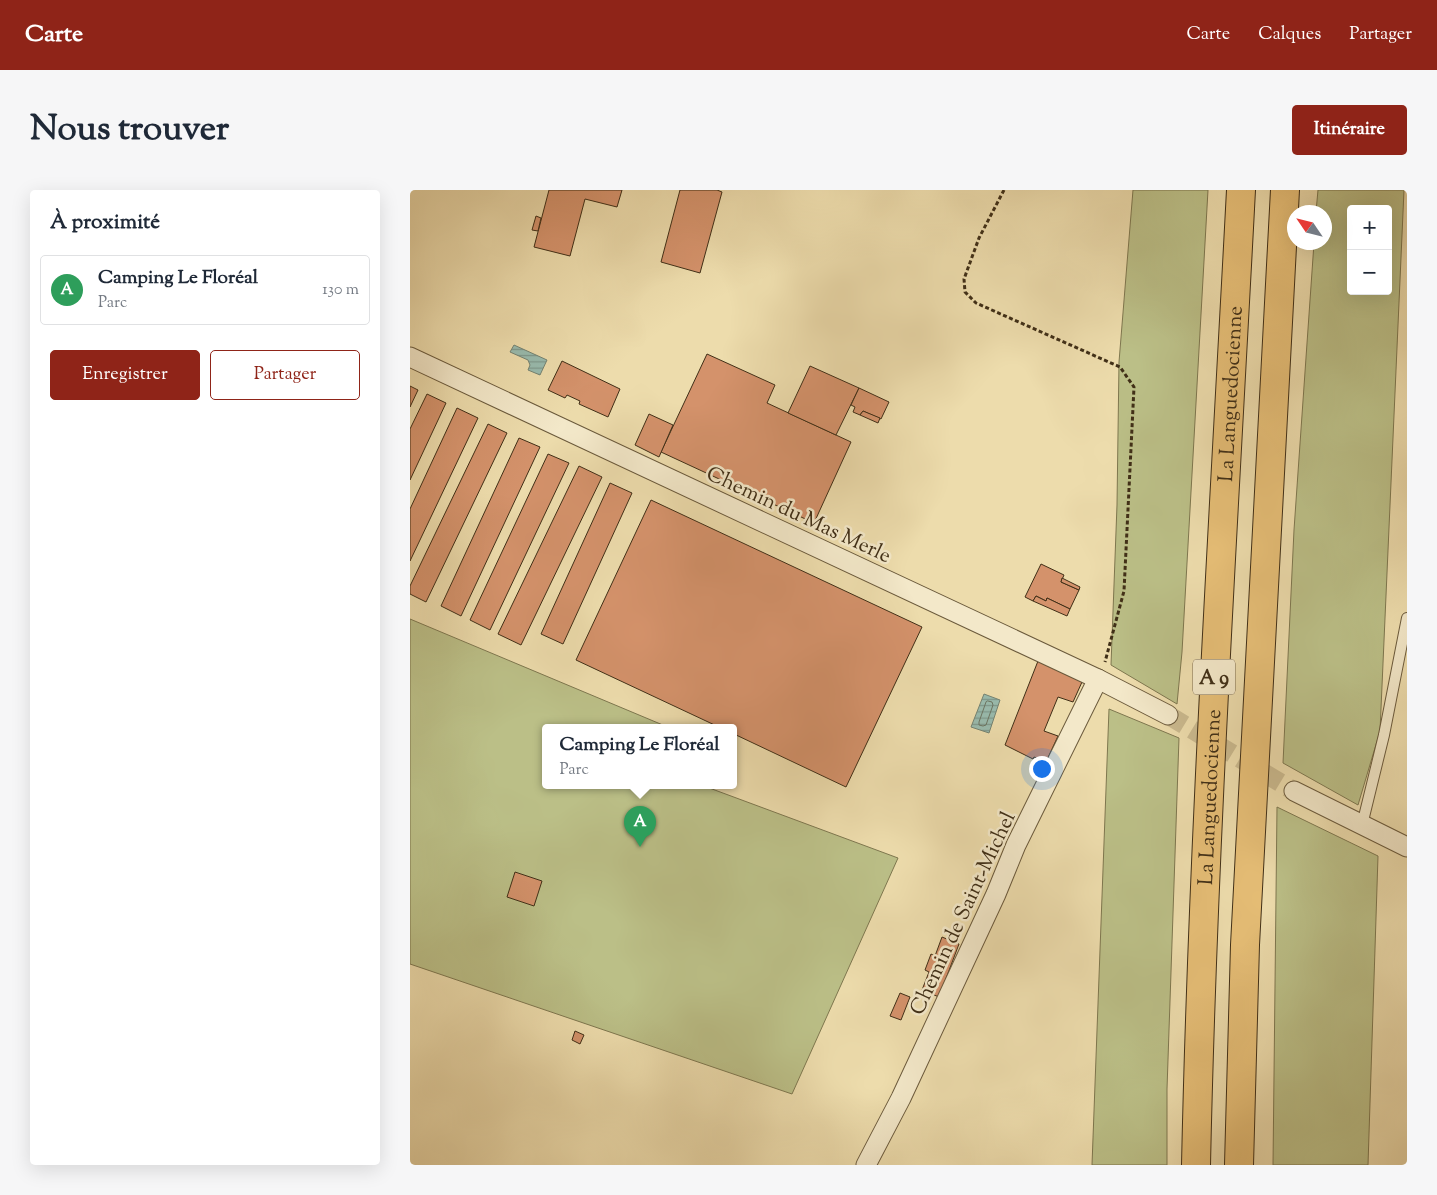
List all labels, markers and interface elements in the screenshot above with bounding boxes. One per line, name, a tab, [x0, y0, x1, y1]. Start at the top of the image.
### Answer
text: Carte	[25, 18, 83, 52]
text: Carte	[1187, 22, 1230, 48]
text: Calques	[1258, 22, 1321, 48]
text: Partager	[1349, 22, 1412, 48]
text: Nous trouver	[30, 105, 229, 156]
button: Itinéraire	[1292, 105, 1407, 155]
north arrow	[1287, 205, 1332, 250]
map controls	[1347, 205, 1392, 295]
button: +	[1347, 205, 1392, 250]
text: À proximité	[50, 208, 160, 238]
button: −	[1347, 250, 1392, 295]
text: Camping Le Floréal	[98, 265, 258, 292]
text: A	[61, 279, 74, 302]
text: 130 m	[322, 279, 359, 302]
text: Parc	[98, 292, 127, 315]
street label: La Languedocienne	[1212, 305, 1252, 483]
button: Enregistrer	[50, 350, 200, 400]
button: Partager	[210, 350, 360, 400]
street label: Chemin du Mas Merle	[701, 460, 896, 572]
road number: A 9	[1193, 660, 1235, 694]
street label: La Languedocienne	[1192, 709, 1230, 886]
popup	[542, 724, 737, 789]
text: Camping Le Floréal	[559, 732, 720, 759]
your location	[1029, 756, 1055, 782]
text: Parc	[559, 759, 589, 782]
pin: A	[624, 806, 656, 847]
street label: Chemin de Saint-Michel	[903, 807, 1024, 1021]

